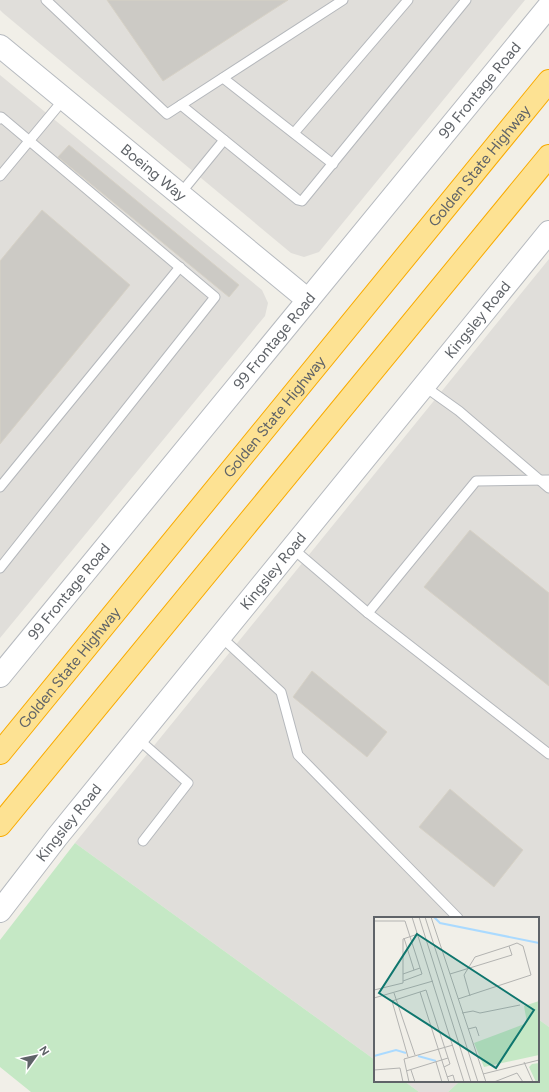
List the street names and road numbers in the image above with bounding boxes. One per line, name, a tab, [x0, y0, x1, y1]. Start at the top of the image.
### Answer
street label: 99 Frontage Road	[435, 39, 525, 142]
street label: Golden State Highway	[425, 102, 535, 230]
street label: Boeing Way	[117, 140, 190, 205]
street label: Kingsley Road	[441, 278, 514, 362]
street label: 99 Frontage Road	[230, 289, 319, 393]
street label: Golden State Highway	[220, 352, 330, 481]
street label: Kingsley Road	[236, 529, 310, 613]
street label: 99 Frontage Road	[24, 540, 114, 644]
street label: Golden State Highway	[15, 603, 125, 732]
street label: Kingsley Road	[32, 780, 105, 865]

